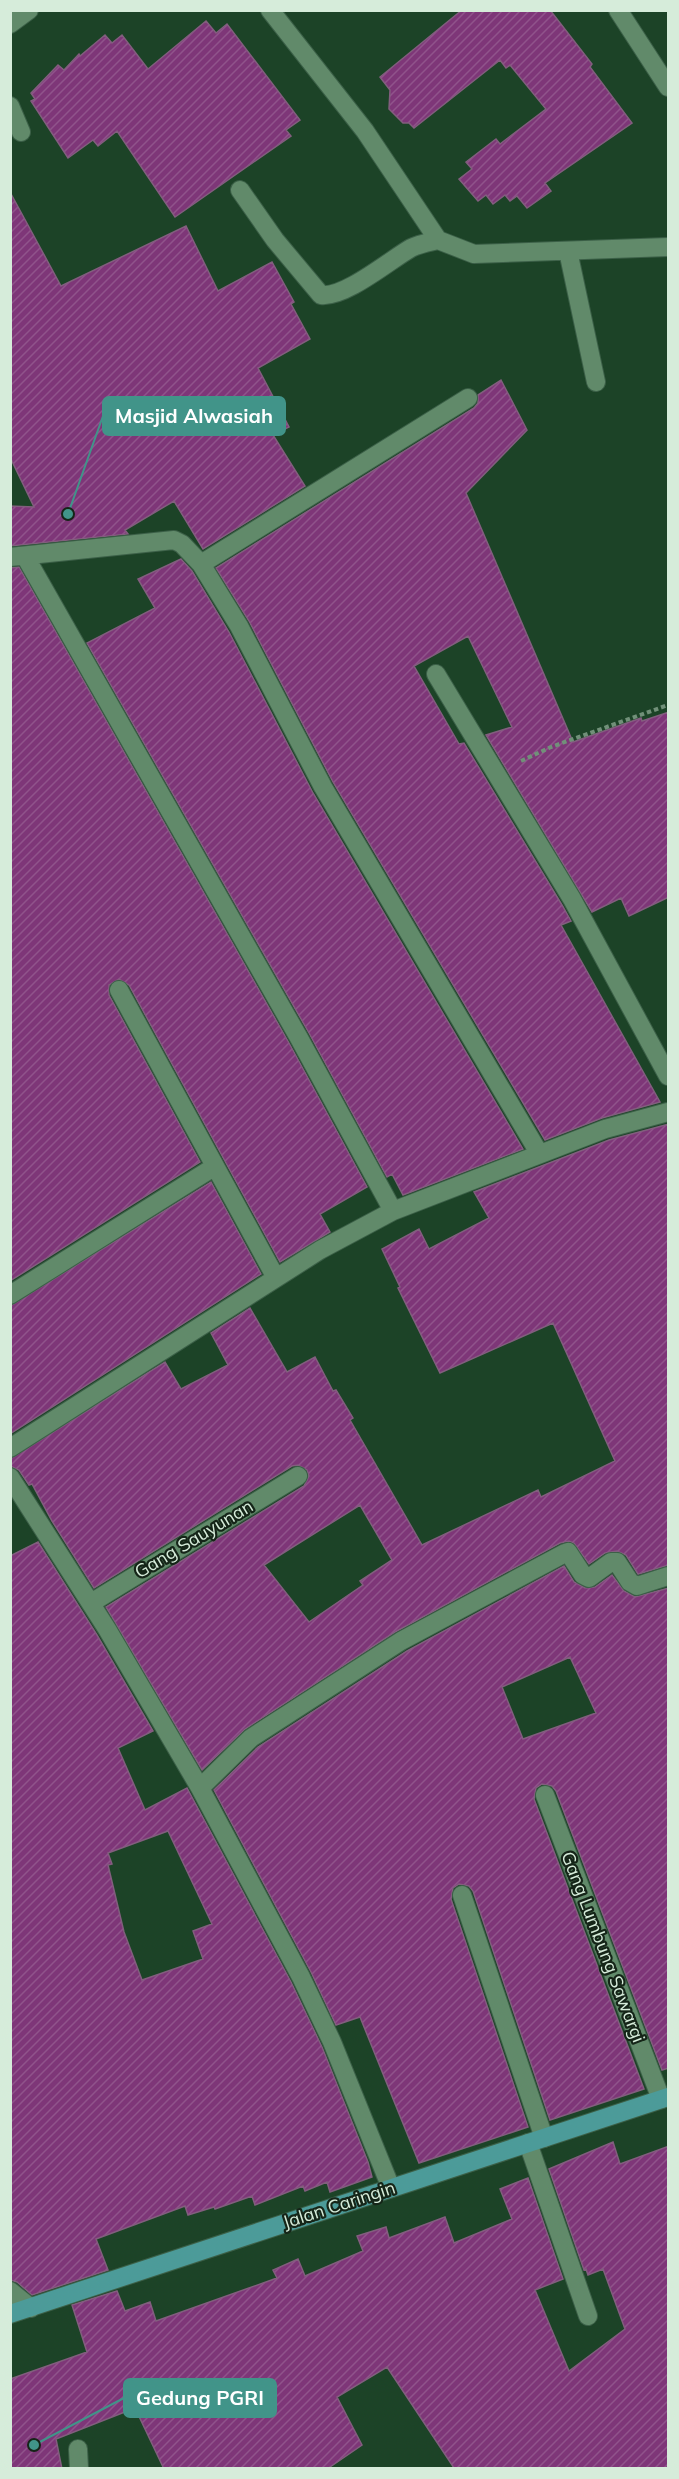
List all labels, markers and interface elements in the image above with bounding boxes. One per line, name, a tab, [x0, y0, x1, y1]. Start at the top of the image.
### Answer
callout: Masjid Alwasiah	[103, 397, 285, 435]
text: Masjid Alwasiah	[115, 403, 273, 428]
street label: Gang Sauyunan	[130, 1494, 257, 1583]
street label: Gang Lumbung Sawargi	[556, 1848, 651, 2046]
street label: Jalan Caringin	[280, 2176, 398, 2234]
callout: Gedung PGRI	[124, 2379, 276, 2417]
text: Gedung PGRI	[136, 2385, 264, 2410]

